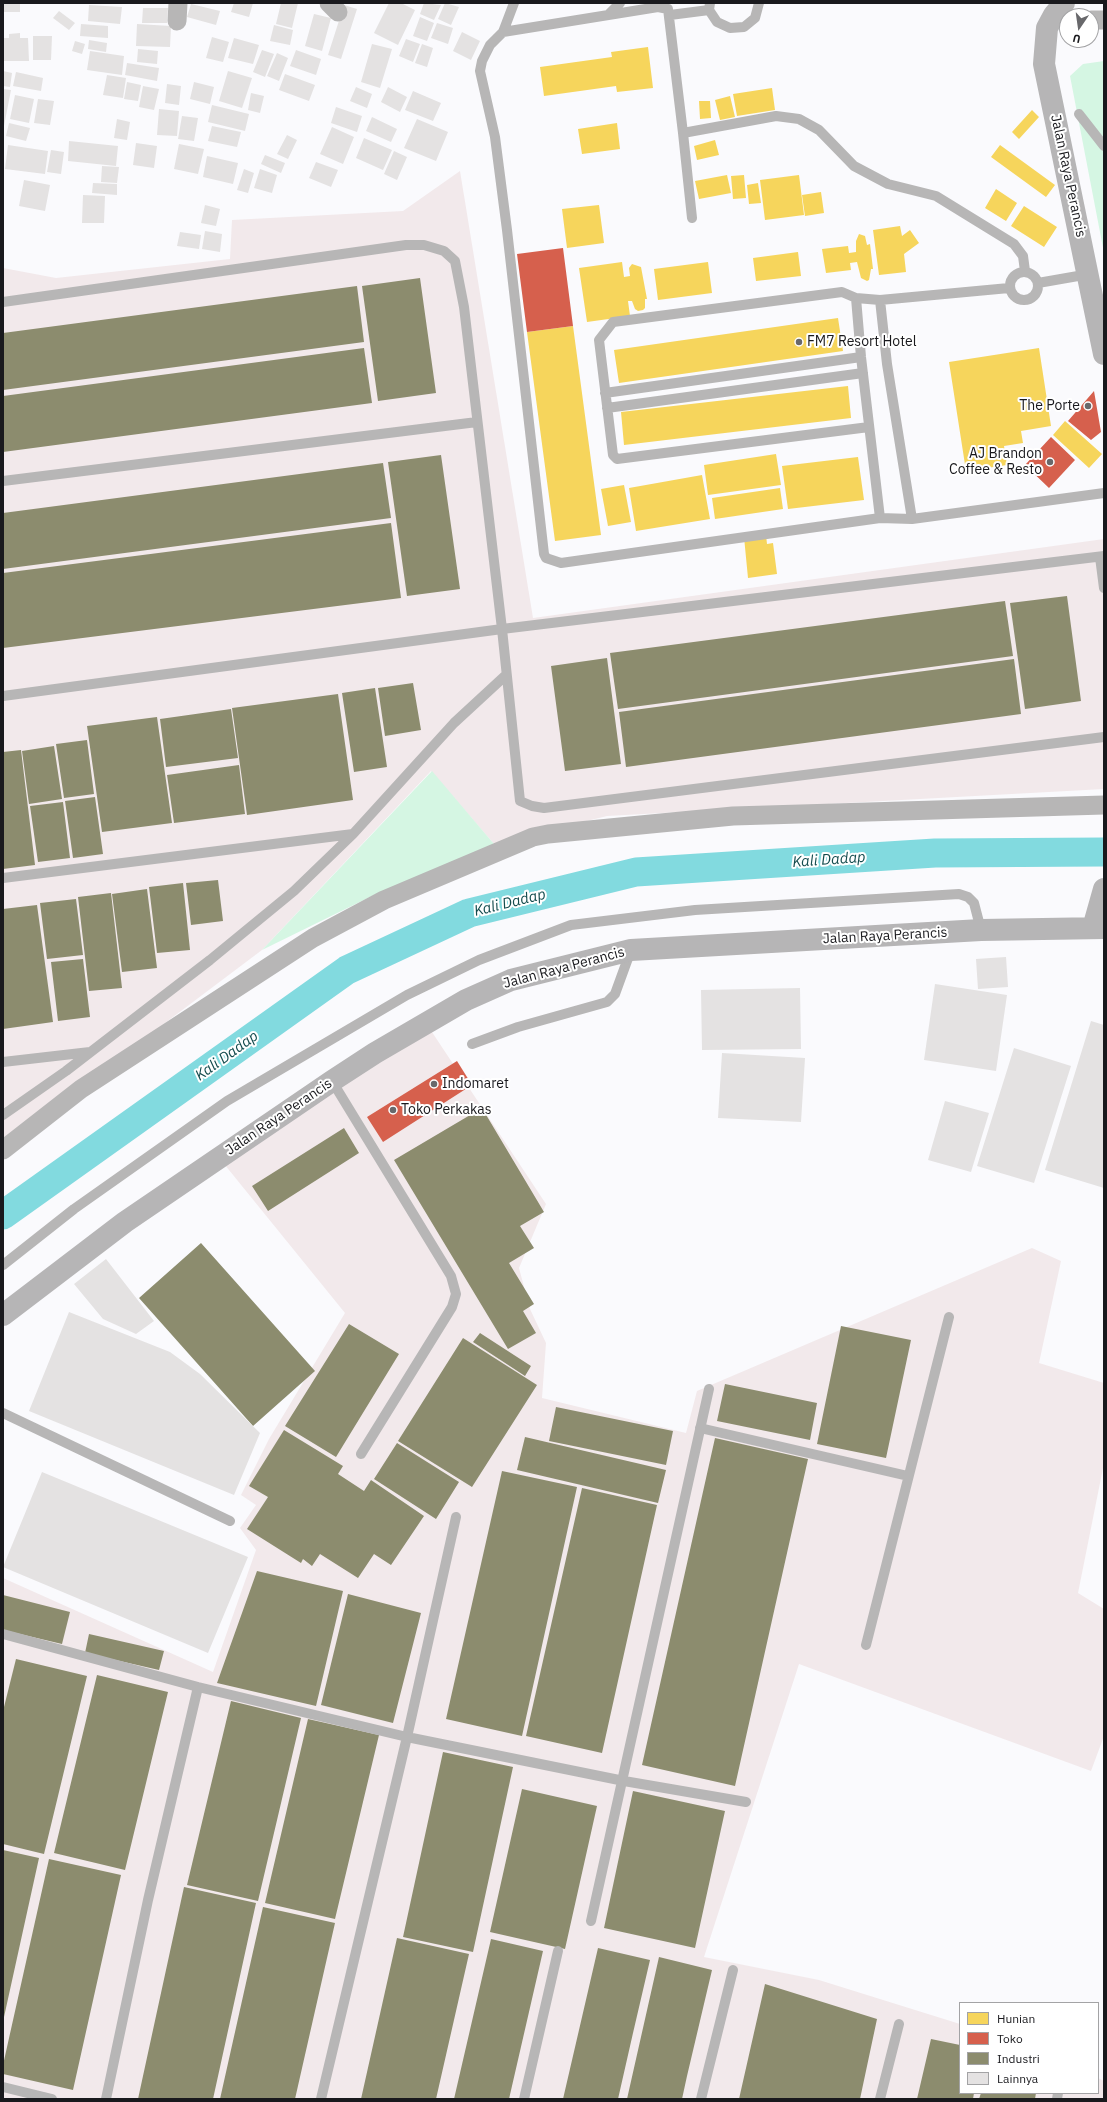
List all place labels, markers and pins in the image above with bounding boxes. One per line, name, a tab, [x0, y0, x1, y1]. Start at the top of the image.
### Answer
place label: FM7 Resort Hotel	[807, 334, 916, 350]
marker: FM7 Resort Hotel	[794, 337, 804, 347]
place label: The Porte	[1019, 398, 1080, 414]
marker: The Porte	[1083, 401, 1093, 411]
place label: AJ Brandon Coffee & Resto	[949, 446, 1042, 478]
marker: AJ Brandon Coffee & Resto	[1045, 457, 1055, 467]
place label: Indomaret	[442, 1076, 509, 1092]
marker: Indomaret	[429, 1079, 439, 1089]
place label: Toko Perkakas	[401, 1102, 492, 1118]
marker: Toko Perkakas	[388, 1105, 398, 1115]

